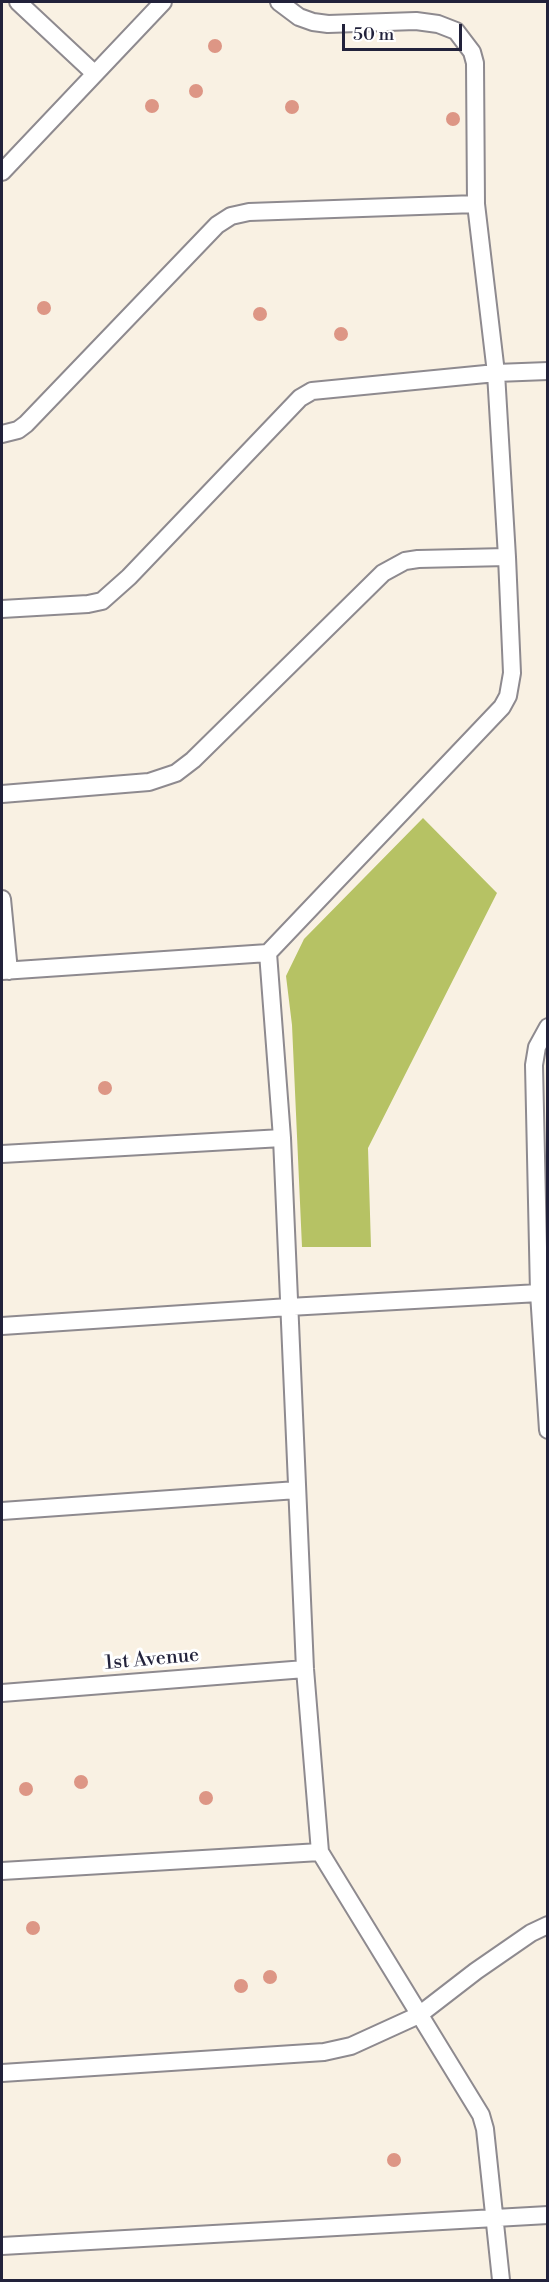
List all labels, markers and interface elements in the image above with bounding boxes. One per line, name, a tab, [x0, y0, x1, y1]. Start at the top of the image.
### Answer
scale bar	[345, 12, 465, 50]
text: 50 m	[353, 23, 394, 46]
street label: 1st Avenue	[104, 1644, 200, 1676]

